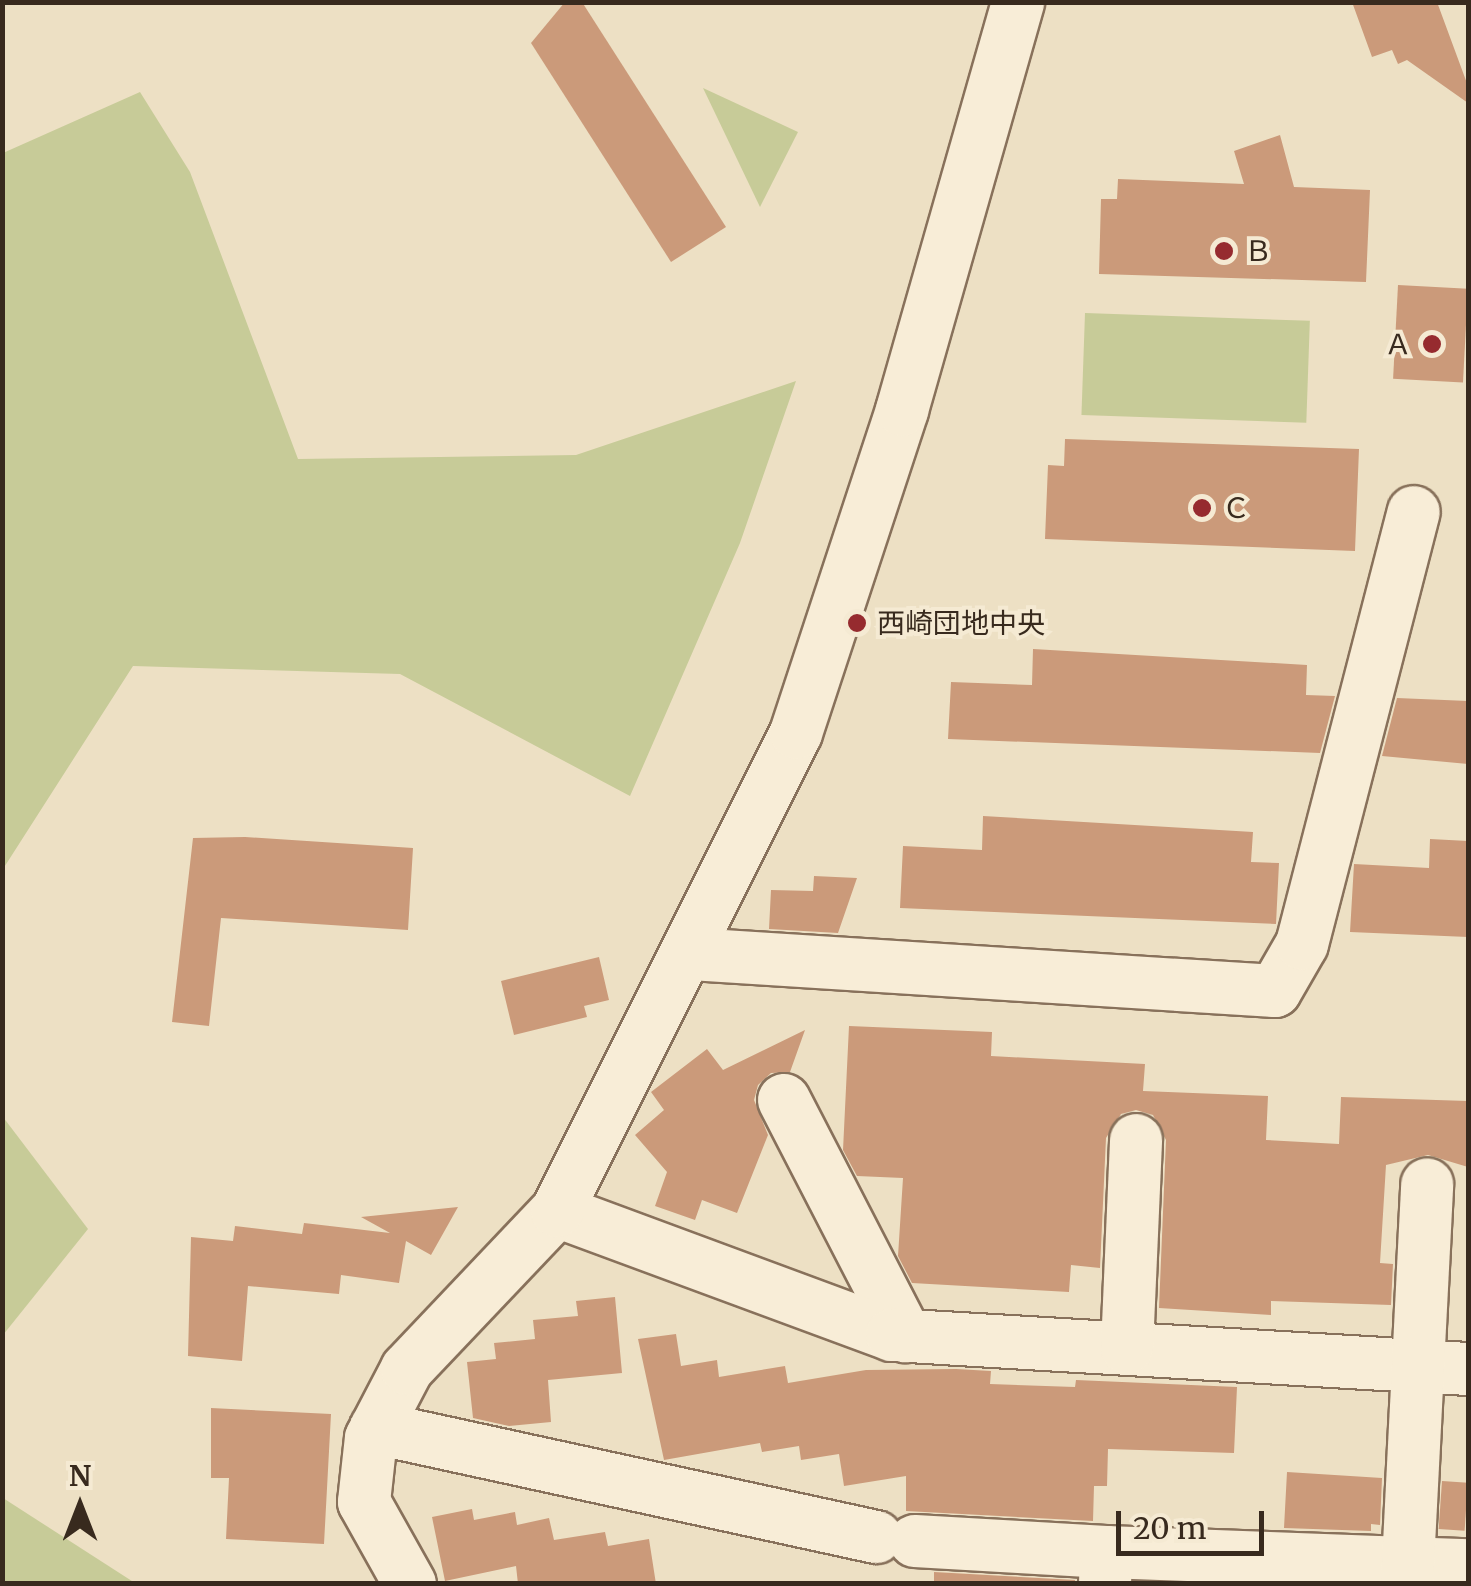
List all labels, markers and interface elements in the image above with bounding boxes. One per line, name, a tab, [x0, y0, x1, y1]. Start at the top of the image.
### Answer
place label: Ｂ	[1244, 234, 1272, 268]
marker: Ｂ	[1213, 240, 1235, 262]
place label: Ａ	[1384, 327, 1412, 361]
marker: Ａ	[1421, 333, 1443, 355]
place label: Ｃ	[1222, 491, 1250, 525]
marker: Ｃ	[1191, 497, 1213, 519]
place label: 西崎団地中央	[877, 606, 1045, 640]
marker: 西崎団地中央	[846, 612, 868, 634]
north arrow	[30, 1456, 130, 1556]
text: N	[69, 1458, 91, 1494]
scale bar	[1121, 1491, 1268, 1553]
text: 20 m	[1133, 1509, 1206, 1547]

